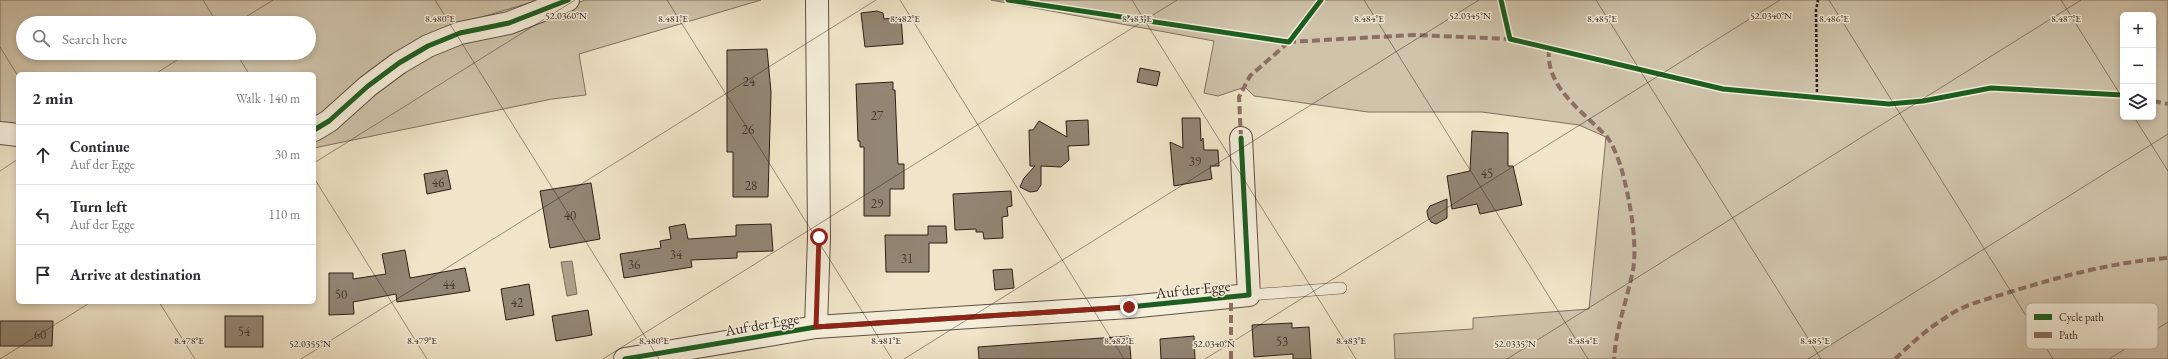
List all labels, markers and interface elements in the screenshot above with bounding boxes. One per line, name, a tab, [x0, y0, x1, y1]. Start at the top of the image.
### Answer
text: 52.0360°N	[545, 9, 587, 22]
text: 52.0345°N	[1449, 9, 1491, 22]
text: 52.0340°N	[1750, 9, 1792, 22]
text: 8.480°E	[425, 12, 455, 25]
text: 8.481°E	[658, 12, 688, 25]
text: 8.482°E	[890, 12, 920, 25]
text: 8.483°E	[1122, 12, 1152, 25]
text: 8.484°E	[1354, 12, 1384, 25]
text: 8.485°E	[1587, 12, 1617, 25]
text: 8.486°E	[1819, 12, 1849, 25]
text: 8.487°E	[2051, 12, 2081, 25]
map controls	[2120, 12, 2156, 120]
button: +	[2120, 12, 2156, 48]
search box	[16, 16, 316, 60]
icon: search	[30, 27, 52, 49]
text: Search here	[62, 29, 127, 48]
button: −	[2120, 48, 2156, 84]
house number: 24	[743, 73, 756, 90]
button: layers	[2120, 84, 2156, 120]
text: 2 min	[32, 87, 73, 109]
text: Walk · 140 m	[236, 90, 300, 107]
house number: 27	[871, 107, 884, 124]
house number: 26	[742, 121, 754, 138]
text: Continue	[70, 137, 130, 156]
icon: ahead	[32, 144, 54, 166]
text: 30 m	[275, 146, 300, 163]
house number: 39	[1189, 153, 1202, 170]
text: Auf der Egge	[70, 156, 135, 173]
house number: 45	[1481, 165, 1493, 182]
house number: 46	[432, 174, 444, 191]
house number: 28	[745, 177, 757, 194]
house number: 29	[871, 195, 884, 212]
text: Turn left	[70, 197, 127, 216]
icon: left	[32, 204, 54, 226]
text: 110 m	[269, 206, 300, 223]
house number: 40	[564, 207, 576, 224]
text: Auf der Egge	[70, 216, 135, 233]
route start	[810, 228, 828, 246]
house number: 34	[670, 246, 683, 263]
house number: 31	[901, 250, 913, 267]
house number: 36	[628, 256, 640, 273]
icon: arrive	[32, 264, 54, 286]
text: Arrive at destination	[70, 265, 201, 284]
house number: 44	[443, 276, 456, 293]
street label: Auf der Egge	[1154, 276, 1231, 302]
house number: 50	[335, 286, 347, 303]
house number: 42	[511, 294, 524, 311]
route end	[1120, 298, 1138, 316]
legend	[2026, 303, 2158, 349]
street label: Auf der Egge	[722, 308, 801, 340]
text: Cycle path	[2059, 310, 2104, 324]
house number: 54	[238, 323, 251, 340]
house number: 60	[34, 326, 46, 343]
text: Path	[2059, 328, 2078, 342]
house number: 53	[1276, 333, 1288, 350]
text: 8.478°E	[174, 334, 204, 347]
text: 8.479°E	[407, 334, 437, 347]
text: 8.480°E	[639, 334, 669, 347]
text: 8.481°E	[871, 334, 901, 347]
text: 8.482°E	[1104, 334, 1134, 347]
text: 8.483°E	[1336, 334, 1366, 347]
text: 8.484°E	[1568, 334, 1598, 347]
text: 8.485°E	[1800, 334, 1830, 347]
text: 52.0355°N	[289, 337, 331, 350]
text: 52.0340°N	[1193, 337, 1235, 350]
text: 52.0335°N	[1494, 337, 1536, 350]

